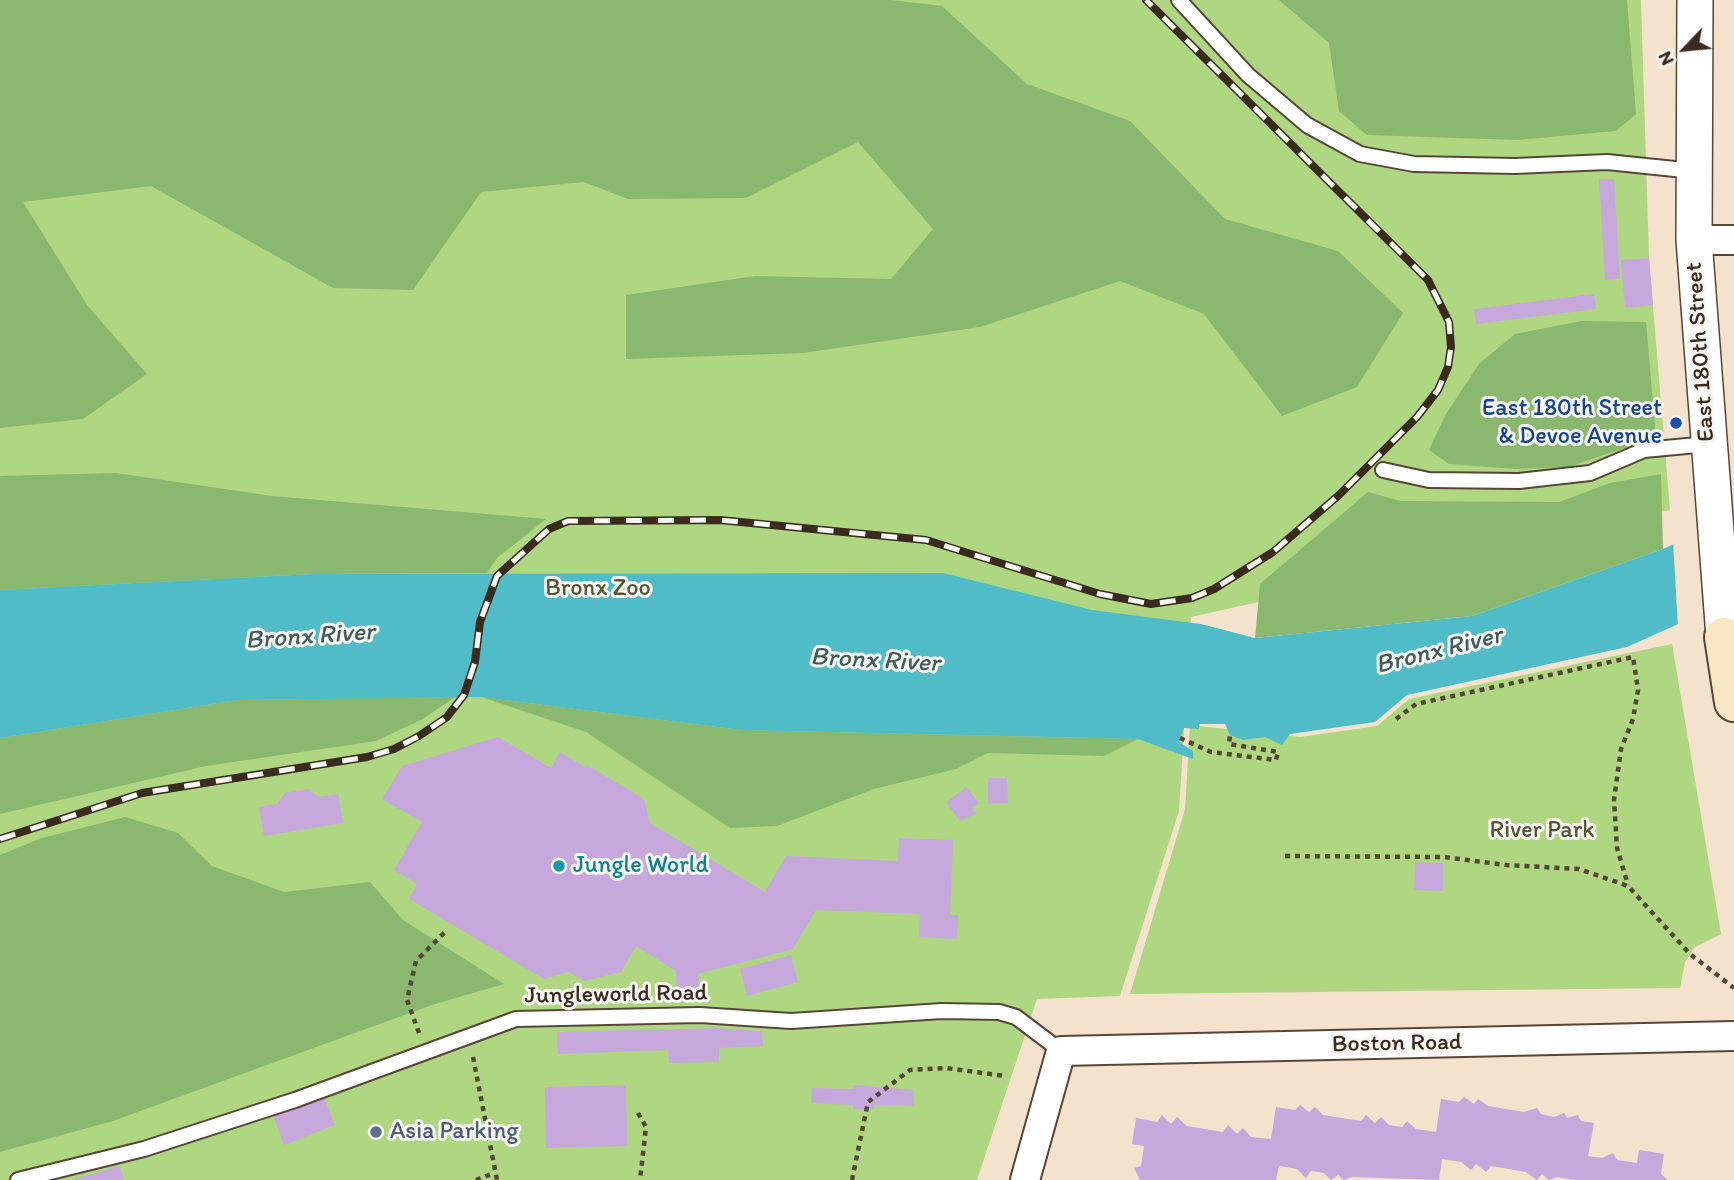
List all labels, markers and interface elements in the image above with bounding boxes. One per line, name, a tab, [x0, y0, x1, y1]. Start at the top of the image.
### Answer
north arrow	[1650, 14, 1720, 84]
text: N	[1653, 48, 1679, 69]
street label: East 180th Street	[1680, 261, 1722, 443]
place label: East 180th Street & Devoe Avenue	[1482, 395, 1662, 451]
marker: East 180th Street & Devoe Avenue	[1668, 415, 1684, 431]
park label: Bronx Zoo	[545, 575, 651, 603]
water label: Bronx River	[244, 617, 376, 657]
water label: Bronx River	[1372, 620, 1506, 682]
water label: Bronx River	[809, 642, 941, 680]
park label: River Park	[1490, 817, 1594, 845]
place label: Jungle World	[573, 852, 709, 880]
marker: Jungle World	[551, 858, 567, 874]
street label: Jungleworld Road	[524, 979, 708, 1011]
street label: Boston Road	[1332, 1028, 1462, 1060]
place label: Asia Parking	[390, 1118, 519, 1146]
marker: Asia Parking	[368, 1124, 384, 1140]

